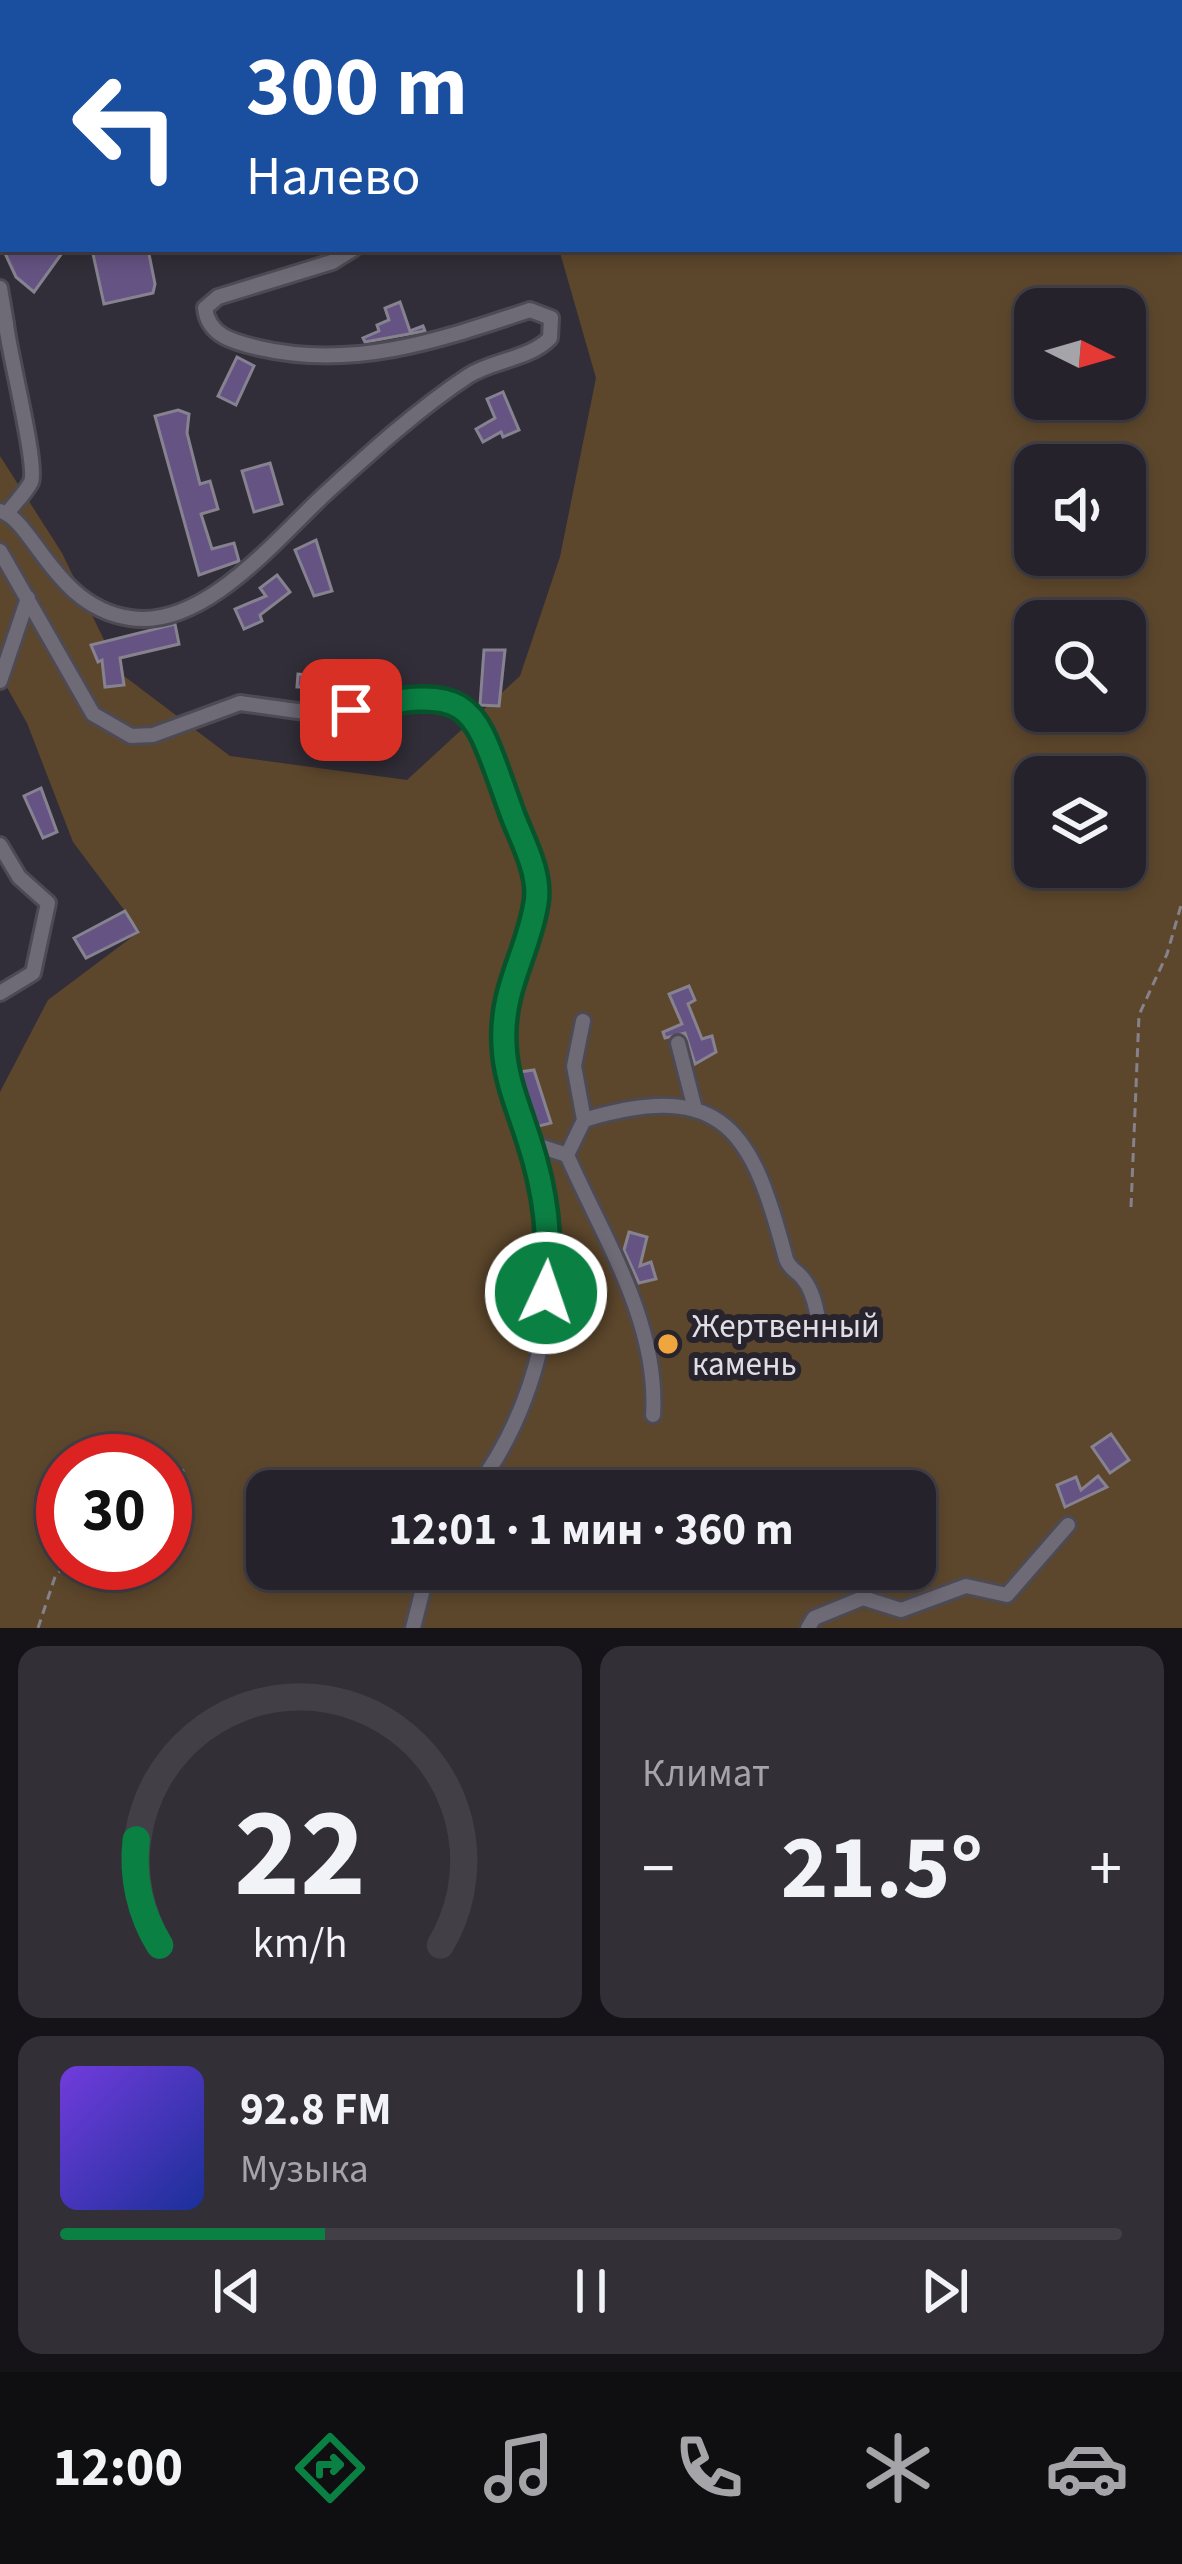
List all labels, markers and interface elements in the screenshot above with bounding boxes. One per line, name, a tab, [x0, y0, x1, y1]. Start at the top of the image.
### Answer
text: 300 m	[246, 28, 468, 148]
icon: left	[48, 48, 204, 204]
text: Налево	[246, 139, 421, 216]
north arrow	[1014, 288, 1146, 420]
map controls	[1014, 288, 1146, 888]
button: sound	[1014, 444, 1146, 576]
button: search	[1014, 600, 1146, 732]
pin	[300, 659, 402, 761]
icon: arrive	[318, 677, 384, 743]
button: layers	[1014, 756, 1146, 888]
position arrow	[483, 1230, 609, 1356]
place label: Жертвенный камень	[692, 1303, 880, 1388]
marker: Жертвенный камень	[655, 1331, 681, 1357]
speed limit sign: 30	[36, 1434, 192, 1590]
text: 12:01 · 1 мин · 360 m	[388, 1498, 794, 1562]
text: Климат	[642, 1746, 770, 1802]
text: 22	[234, 1766, 366, 1944]
text: 21.5°	[781, 1805, 983, 1933]
text: −	[642, 1822, 675, 1916]
text: +	[1089, 1822, 1122, 1916]
text: km/h	[252, 1913, 348, 1974]
text: 92.8 FM	[240, 2078, 392, 2142]
text: Музыка	[240, 2142, 369, 2198]
icon: previous	[204, 2258, 270, 2324]
icon: pause	[558, 2258, 624, 2324]
icon: next	[912, 2258, 978, 2324]
icon: directions	[288, 2426, 372, 2510]
icon: music	[477, 2426, 561, 2510]
icon: phone	[667, 2426, 751, 2510]
icon: climate	[856, 2426, 940, 2510]
icon: car	[1045, 2426, 1129, 2510]
text: 12:00	[53, 2430, 183, 2507]

